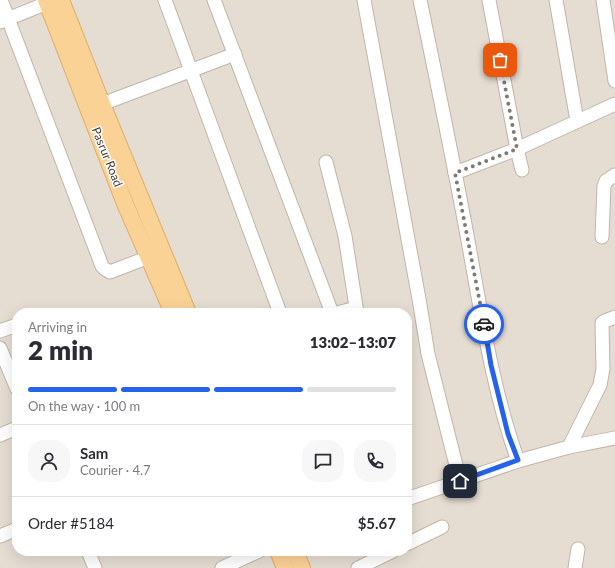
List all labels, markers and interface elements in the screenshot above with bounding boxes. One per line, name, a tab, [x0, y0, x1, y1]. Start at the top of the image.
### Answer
pin	[483, 43, 517, 77]
icon: bag	[489, 49, 511, 71]
street label: Pasrur Road	[89, 125, 126, 189]
courier	[464, 304, 504, 344]
icon: car	[473, 313, 495, 335]
text: Arriving in	[28, 319, 87, 335]
text: 13:02–13:07	[310, 333, 396, 351]
text: 2 min	[28, 334, 93, 366]
text: On the way · 100 m	[28, 398, 140, 414]
button: person	[28, 440, 70, 482]
button: chat	[302, 440, 344, 482]
button: phone	[354, 440, 396, 482]
text: Sam	[80, 444, 108, 462]
text: Courier · 4.7	[80, 462, 151, 478]
pin	[443, 464, 477, 498]
icon: home	[449, 470, 471, 492]
text: Order #5184	[28, 514, 114, 532]
text: $5.67	[358, 514, 396, 532]

